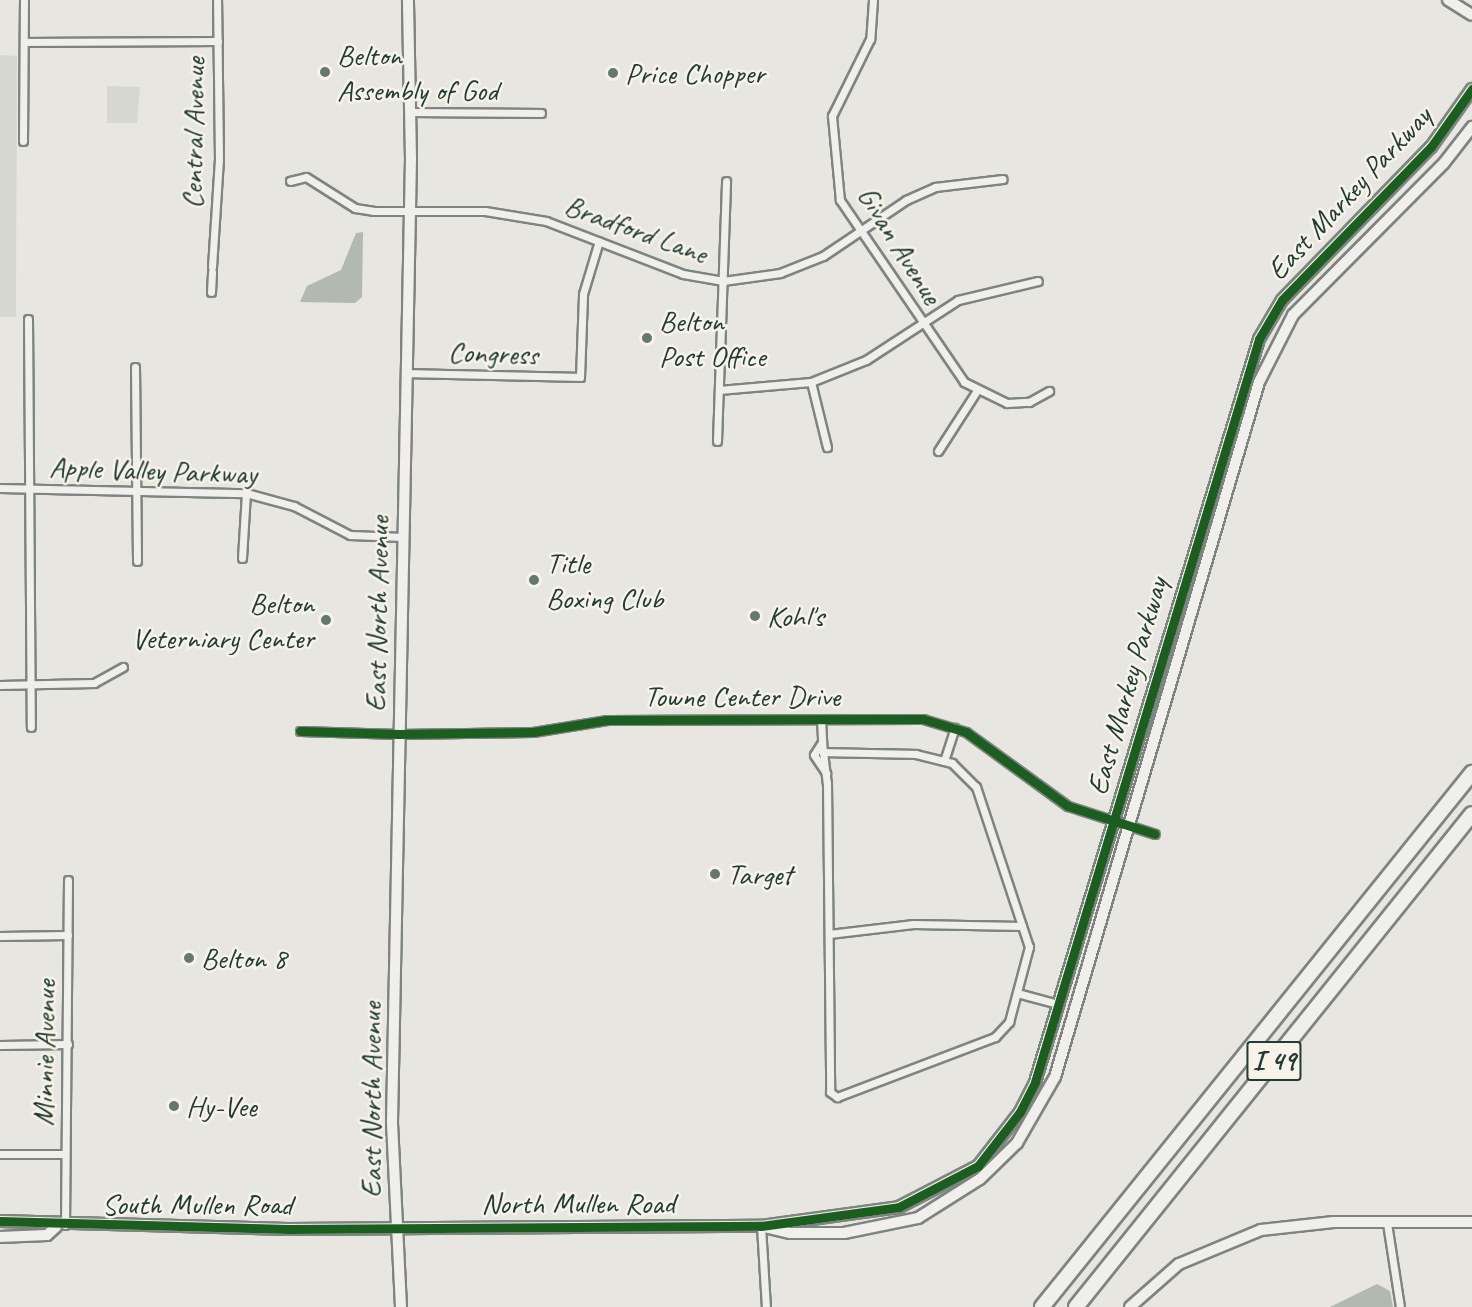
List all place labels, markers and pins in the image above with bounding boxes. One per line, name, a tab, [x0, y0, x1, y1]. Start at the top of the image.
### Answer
place label: Belton Assembly of God	[337, 37, 498, 107]
place label: Price Chopper	[625, 55, 765, 91]
marker: Belton Assembly of God	[318, 65, 332, 79]
marker: Price Chopper	[606, 66, 620, 80]
place label: Belton Post Office	[659, 303, 765, 374]
marker: Belton Post Office	[640, 331, 654, 345]
place label: Title Boxing Club	[546, 545, 663, 616]
marker: Title Boxing Club	[527, 573, 541, 587]
place label: Belton Veterniary Center	[132, 585, 314, 656]
place label: Kohl's	[767, 598, 824, 634]
marker: Kohl's	[748, 609, 762, 623]
marker: Belton Veterniary Center	[319, 613, 333, 627]
place label: Target	[727, 856, 792, 892]
marker: Target	[708, 867, 722, 881]
place label: Belton 8	[201, 940, 286, 976]
marker: Belton 8	[182, 951, 196, 965]
place label: Hy-Vee	[186, 1088, 256, 1124]
marker: Hy-Vee	[167, 1099, 181, 1113]

